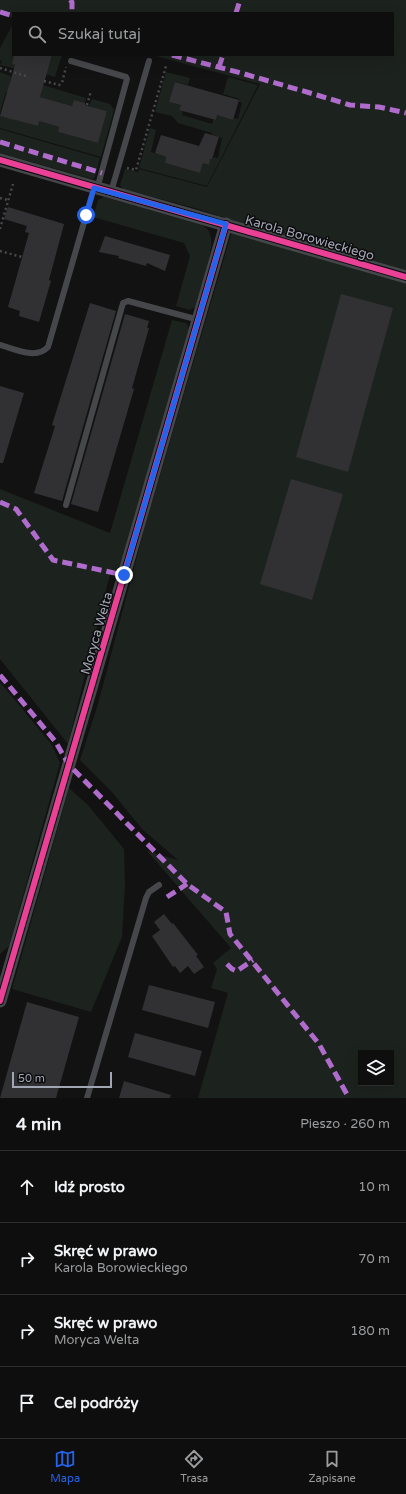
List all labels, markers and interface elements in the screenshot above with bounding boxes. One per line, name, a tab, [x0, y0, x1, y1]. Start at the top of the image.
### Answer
search box	[12, 12, 394, 56]
icon: search	[26, 23, 48, 45]
text: Szukaj tutaj	[58, 25, 141, 43]
route start	[77, 206, 95, 224]
street label: Karola Borowieckiego	[243, 212, 376, 264]
route end	[115, 566, 133, 584]
street label: Moryca Welta	[78, 590, 116, 676]
map controls	[358, 1050, 394, 1086]
button: layers	[358, 1050, 394, 1086]
scale bar	[12, 1070, 112, 1089]
text: 50 m	[18, 1072, 45, 1085]
text: 4 min	[16, 1114, 61, 1135]
text: Pieszo · 260 m	[300, 1116, 390, 1132]
icon: ahead	[16, 1176, 38, 1198]
text: Idź prosto	[54, 1178, 125, 1196]
text: 10 m	[358, 1179, 390, 1195]
text: Skręć w prawo	[54, 1242, 157, 1260]
icon: right	[16, 1248, 38, 1270]
text: 70 m	[358, 1251, 390, 1267]
text: Karola Borowieckiego	[54, 1260, 188, 1276]
text: Skręć w prawo	[54, 1314, 157, 1332]
icon: right	[16, 1320, 38, 1342]
text: 180 m	[350, 1323, 390, 1339]
text: Moryca Welta	[54, 1332, 139, 1348]
icon: arrive	[16, 1392, 38, 1414]
text: Cel podróży	[54, 1394, 139, 1412]
tab: Mapa	[50, 1448, 80, 1485]
tab: Trasa	[180, 1448, 208, 1485]
tab: Zapisane	[309, 1448, 356, 1485]

